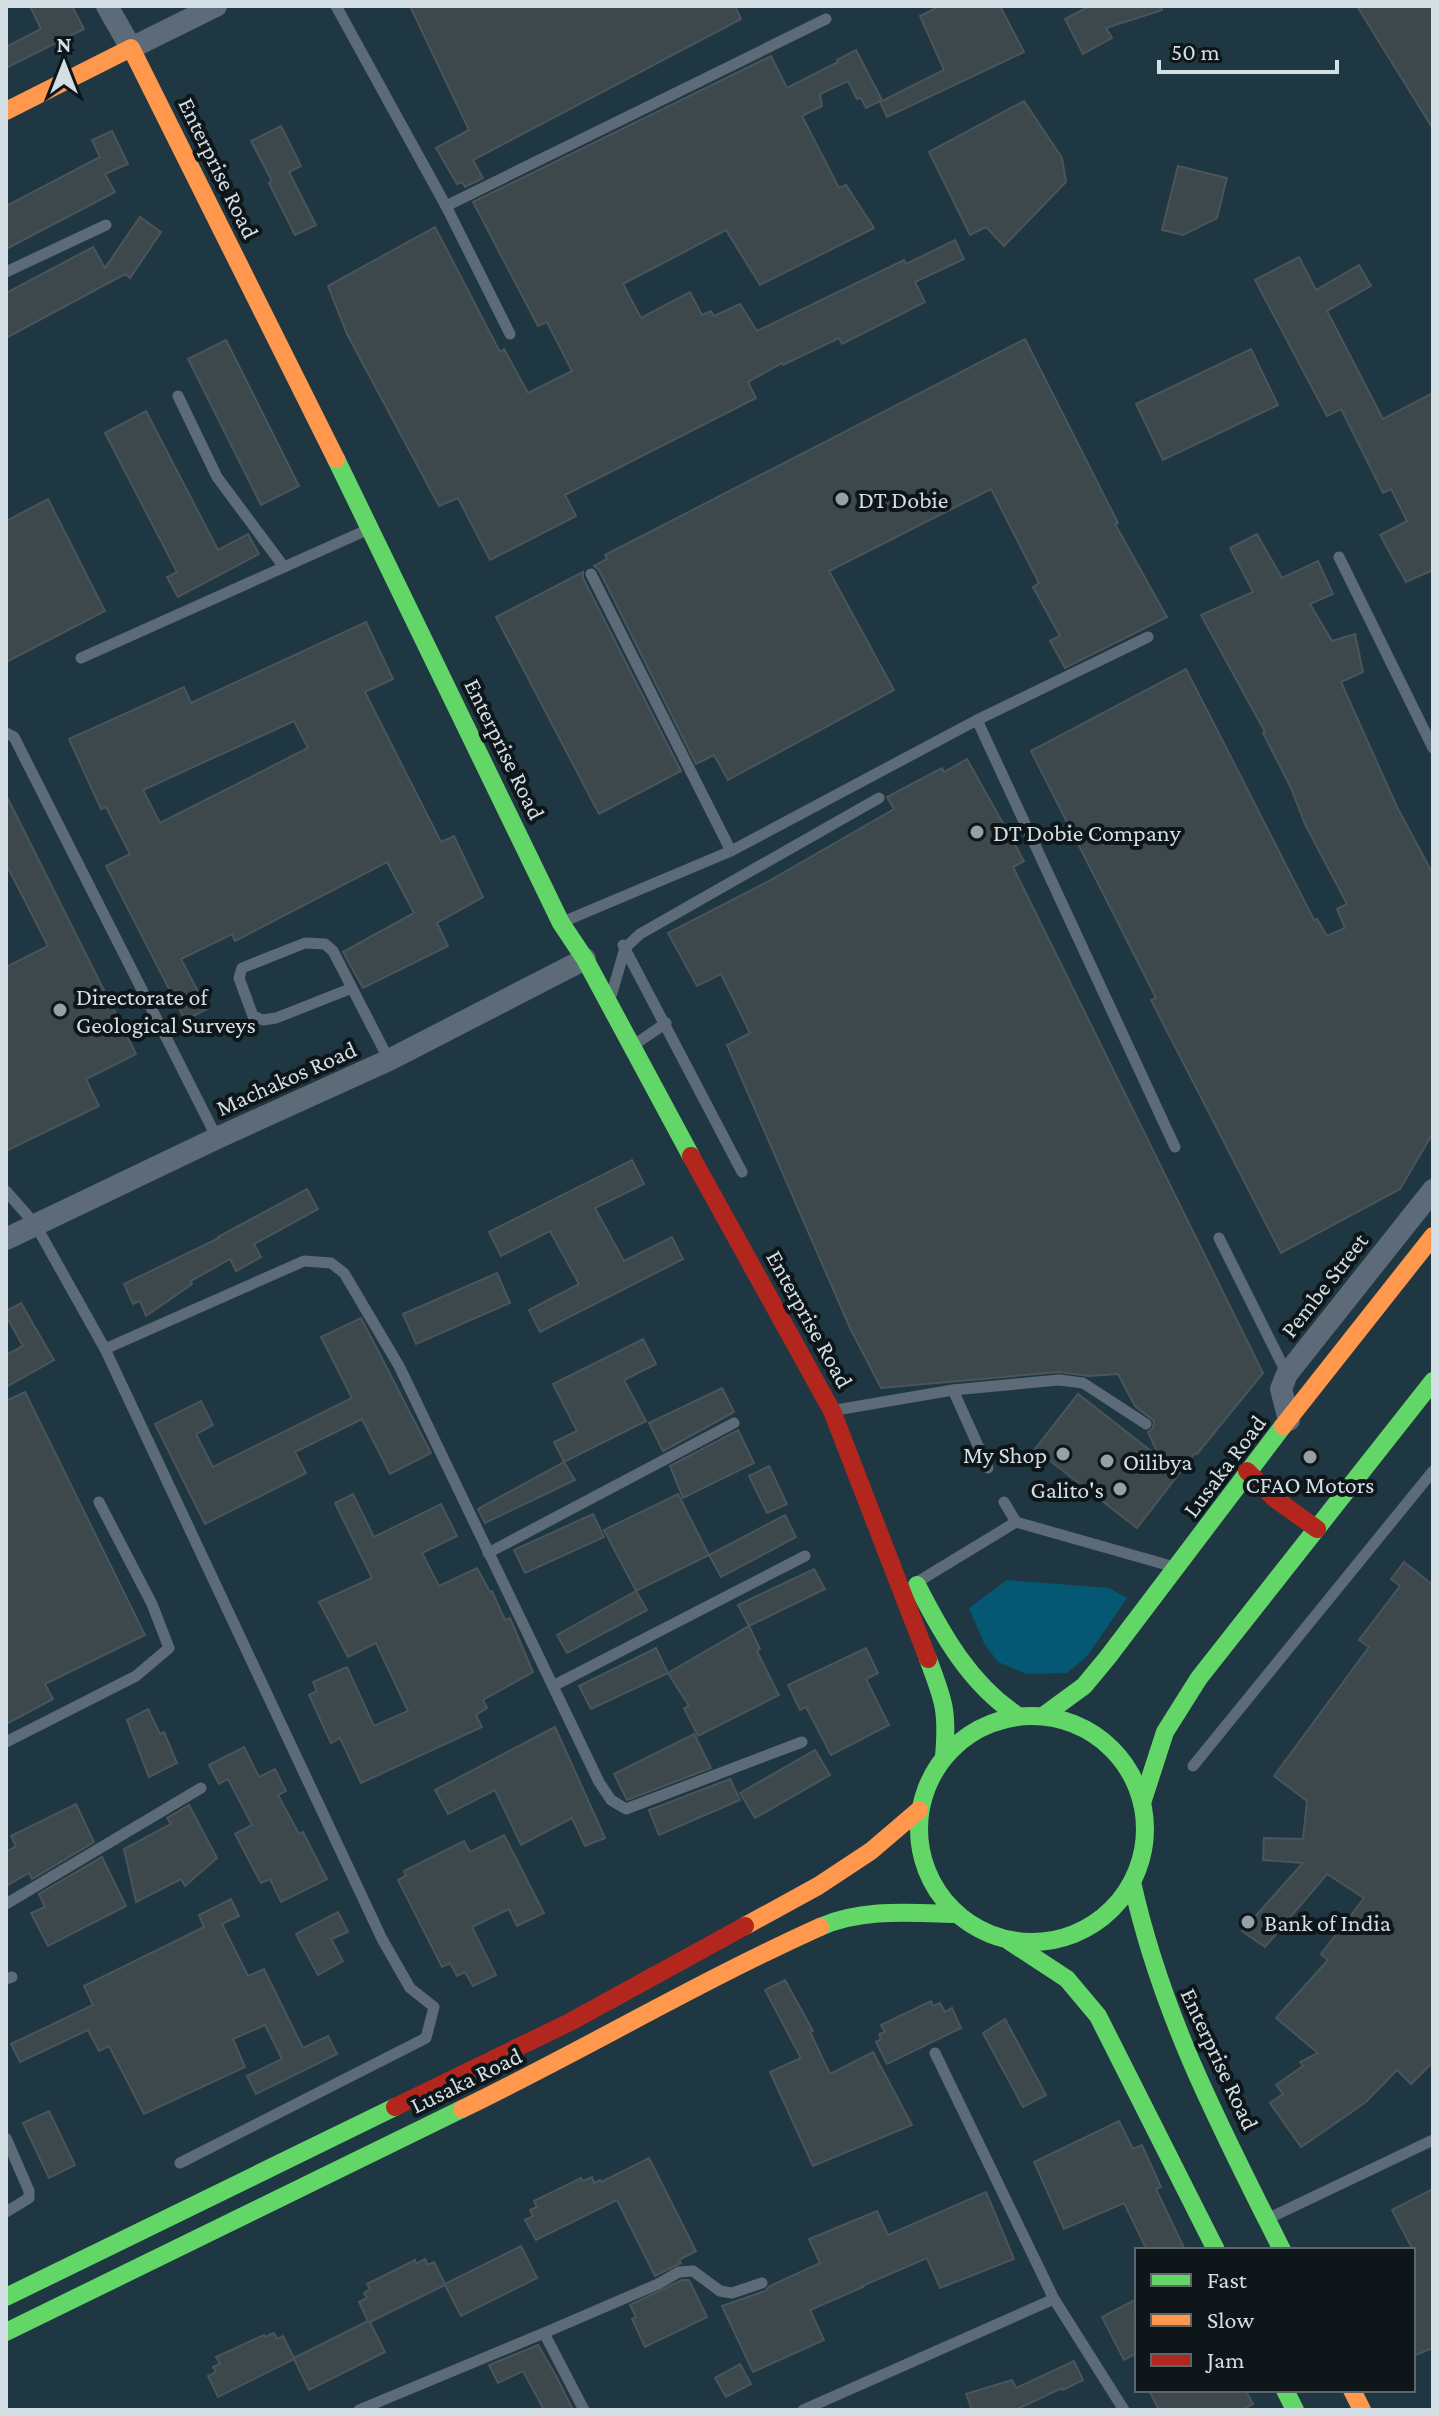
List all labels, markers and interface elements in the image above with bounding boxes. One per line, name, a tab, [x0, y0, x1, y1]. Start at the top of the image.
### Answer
north arrow	[24, 24, 104, 104]
scale bar	[1159, 24, 1337, 74]
text: N	[57, 32, 72, 57]
text: 50 m	[1171, 38, 1220, 65]
street label: Enterprise Road	[173, 93, 265, 243]
place label: DT Dobie	[858, 486, 948, 513]
marker: DT Dobie	[833, 490, 851, 508]
street label: Enterprise Road	[459, 674, 551, 824]
place label: DT Dobie Company	[993, 819, 1182, 846]
marker: DT Dobie Company	[968, 823, 986, 841]
place label: Directorate of Geological Surveys	[76, 983, 256, 1038]
marker: Directorate of Geological Surveys	[51, 1001, 69, 1019]
street label: Machakos Road	[212, 1035, 361, 1121]
street label: Pembe Street	[1275, 1227, 1374, 1343]
street label: Enterprise Road	[761, 1245, 859, 1393]
street label: Lusaka Road	[1177, 1409, 1271, 1522]
place label: My Shop	[963, 1441, 1047, 1468]
marker: My Shop	[1054, 1445, 1072, 1463]
place label: Oilibya	[1123, 1448, 1192, 1475]
marker: CFAO Motors	[1301, 1448, 1319, 1466]
marker: Oilibya	[1098, 1452, 1116, 1470]
place label: CFAO Motors	[1246, 1471, 1374, 1498]
place label: Galito's	[1031, 1476, 1104, 1503]
marker: Galito's	[1111, 1480, 1129, 1498]
place label: Bank of India	[1264, 1909, 1391, 1936]
marker: Bank of India	[1239, 1913, 1257, 1931]
street label: Enterprise Road	[1175, 1984, 1265, 2135]
street label: Lusaka Road	[406, 2041, 526, 2119]
legend	[1135, 2248, 1415, 2392]
text: Fast	[1207, 2266, 1248, 2293]
text: Slow	[1207, 2306, 1254, 2333]
text: Jam	[1205, 2346, 1245, 2373]

